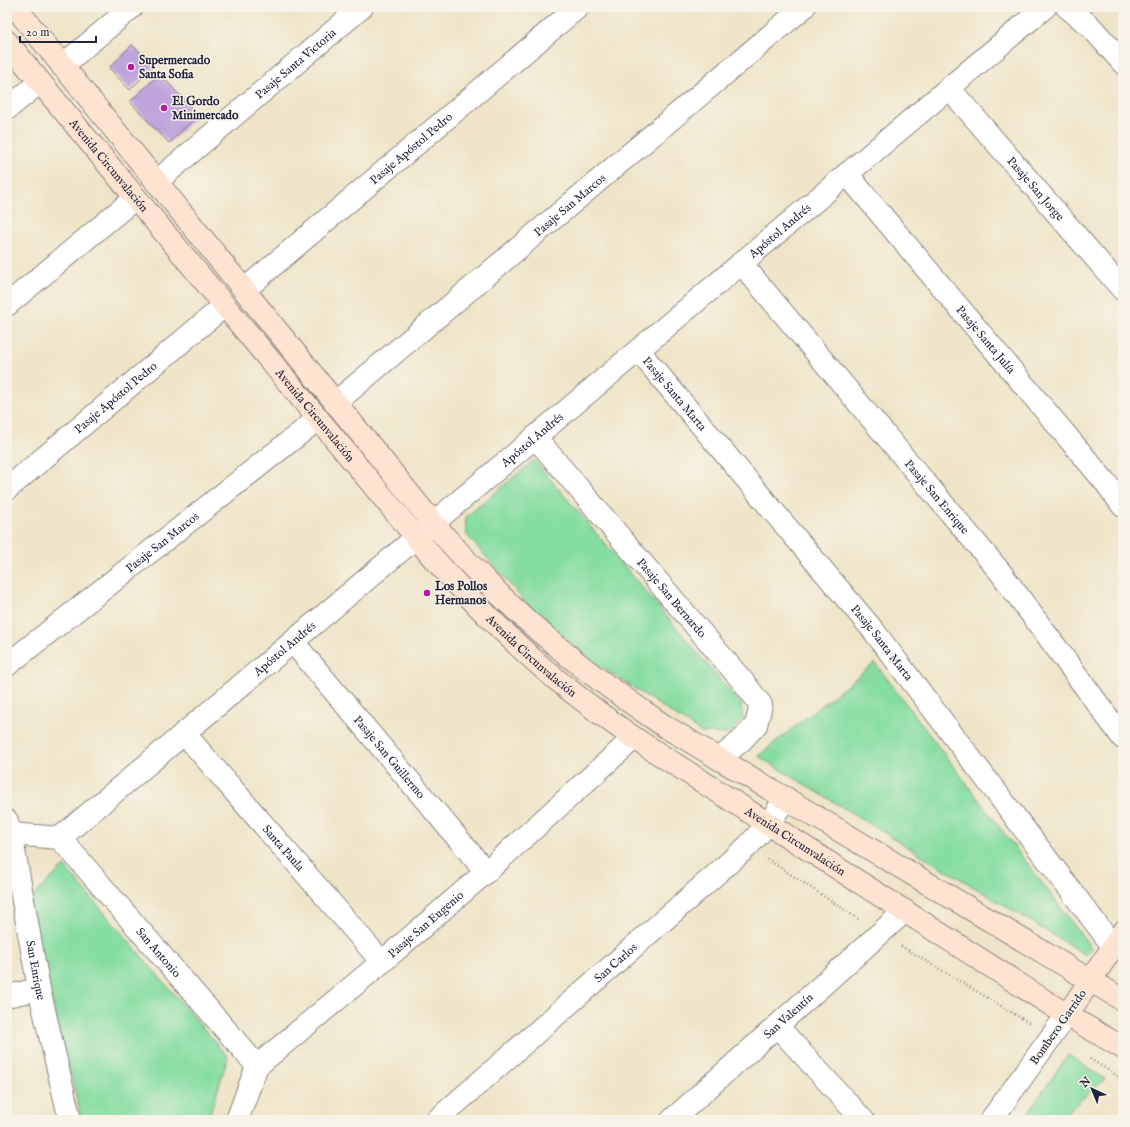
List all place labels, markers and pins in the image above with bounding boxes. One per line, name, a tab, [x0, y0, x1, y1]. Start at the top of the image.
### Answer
place label: Supermercado Santa Sofia	[139, 53, 211, 82]
marker: Supermercado Santa Sofia	[126, 62, 136, 72]
place label: El Gordo Minimercado	[172, 94, 239, 123]
marker: El Gordo Minimercado	[159, 103, 169, 113]
place label: Los Pollos Hermanos	[434, 579, 488, 608]
marker: Los Pollos Hermanos	[422, 588, 432, 598]

